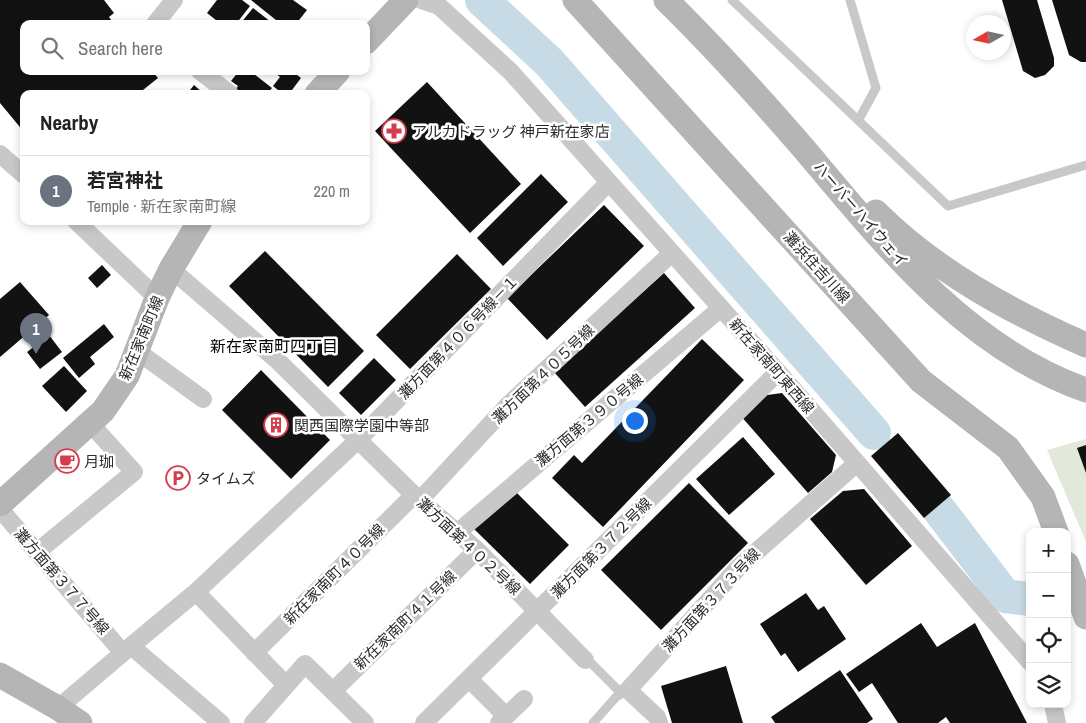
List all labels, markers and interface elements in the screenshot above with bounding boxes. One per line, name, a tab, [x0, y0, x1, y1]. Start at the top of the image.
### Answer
north arrow	[966, 15, 1011, 60]
search box	[20, 20, 370, 75]
icon: search	[38, 34, 66, 62]
text: Search here	[78, 35, 163, 61]
text: Nearby	[40, 108, 98, 137]
pharmacy icon: アルカドラッグ 神戸新在家店	[381, 118, 407, 144]
place label: アルカドラッグ 神戸新在家店	[412, 121, 610, 142]
street label: ハーバーハイウェイ	[809, 156, 913, 272]
text: 若宮神社	[87, 167, 163, 193]
text: 1	[52, 180, 60, 202]
text: 220 m	[314, 180, 350, 202]
text: Temple · 新在家南町線	[87, 195, 236, 217]
street label: 灘浜住吉川線	[779, 227, 855, 307]
street label: 灘方面第４０６号線－１	[393, 270, 523, 404]
street label: 新在家南町線	[114, 292, 168, 384]
pin: 1	[20, 313, 52, 354]
street label: 新在家南町東西線	[725, 314, 819, 418]
street label: 灘方面第４０５号線	[487, 320, 599, 428]
district label: 新在家南町四丁目	[210, 335, 338, 357]
street label: 灘方面第３９０号線	[531, 369, 647, 471]
your location	[622, 408, 648, 434]
building icon: 関西国際学園中等部	[263, 412, 289, 438]
place label: 関西国際学園中等部	[294, 415, 429, 436]
cafe icon: 月珈	[54, 448, 80, 474]
place label: 月珈	[84, 451, 114, 472]
parking icon: タイムズ	[165, 465, 191, 491]
place label: タイムズ	[196, 468, 256, 489]
street label: 灘方面第４０２号線	[412, 492, 526, 600]
street label: 灘方面第３７２号線	[546, 493, 656, 603]
street label: 新在家南町４０号線	[279, 519, 389, 629]
street label: 灘方面第３７７号線	[10, 523, 114, 639]
map controls	[1026, 528, 1071, 708]
button: +	[1026, 528, 1071, 573]
street label: 灘方面第３７３号線	[657, 543, 765, 657]
street label: 新在家南町４１号線	[349, 566, 461, 674]
button: −	[1026, 573, 1071, 618]
button: locate	[1026, 618, 1071, 663]
button: layers	[1026, 663, 1071, 708]

